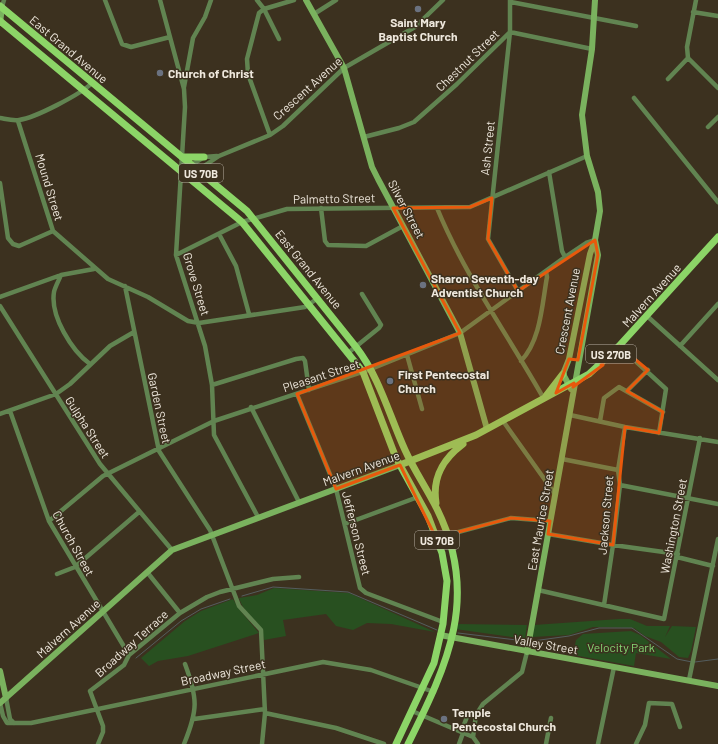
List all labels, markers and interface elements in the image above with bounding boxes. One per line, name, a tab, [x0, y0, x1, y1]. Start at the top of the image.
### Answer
marker: Saint Mary Baptist Church	[413, 4, 423, 14]
street label: East Grand Avenue	[27, 12, 111, 86]
place label: Saint Mary Baptist Church	[379, 15, 458, 43]
street label: Chestnut Street	[432, 26, 502, 94]
street label: Crescent Avenue	[270, 53, 344, 123]
place label: Church of Christ	[168, 66, 254, 80]
marker: Church of Christ	[155, 68, 165, 78]
street label: Ash Street	[477, 120, 497, 176]
street label: Mound Street	[33, 152, 67, 222]
road number: US 70B	[179, 164, 223, 182]
street label: Silver Street	[386, 177, 428, 241]
street label: Palmetto Street	[293, 190, 375, 206]
street label: East Grand Avenue	[273, 227, 345, 311]
street label: Grove Street	[181, 251, 213, 317]
street label: Malvern Avenue	[619, 260, 683, 330]
street label: Crescent Avenue	[552, 267, 582, 355]
place label: Sharon Seventh-day Adventist Church	[431, 271, 538, 299]
marker: Sharon Seventh-day Adventist Church	[418, 280, 428, 290]
road number: US 270B	[586, 345, 636, 363]
street label: Pleasant Street	[281, 356, 361, 394]
place label: First Pentecostal Church	[398, 367, 489, 395]
street label: Garden Street	[146, 371, 174, 445]
marker: First Pentecostal Church	[385, 376, 395, 386]
street label: Gulpha Street	[63, 393, 113, 461]
street label: Malvern Avenue	[321, 448, 401, 488]
street label: East Maurice Street	[524, 468, 556, 572]
street label: Jackson Street	[595, 475, 615, 555]
street label: Washington Street	[657, 477, 689, 575]
street label: Jefferson Street	[340, 490, 374, 576]
street label: Church Street	[50, 508, 98, 578]
road number: US 70B	[415, 531, 459, 549]
street label: Malvern Avenue	[33, 596, 103, 660]
street label: Broadway Terrace	[92, 607, 170, 679]
street label: Valley Street	[513, 631, 579, 657]
park label: Velocity Park	[587, 640, 655, 654]
street label: Broadway Street	[179, 656, 267, 688]
place label: Temple Pentecostal Church	[452, 705, 556, 733]
marker: Temple Pentecostal Church	[439, 714, 449, 724]

